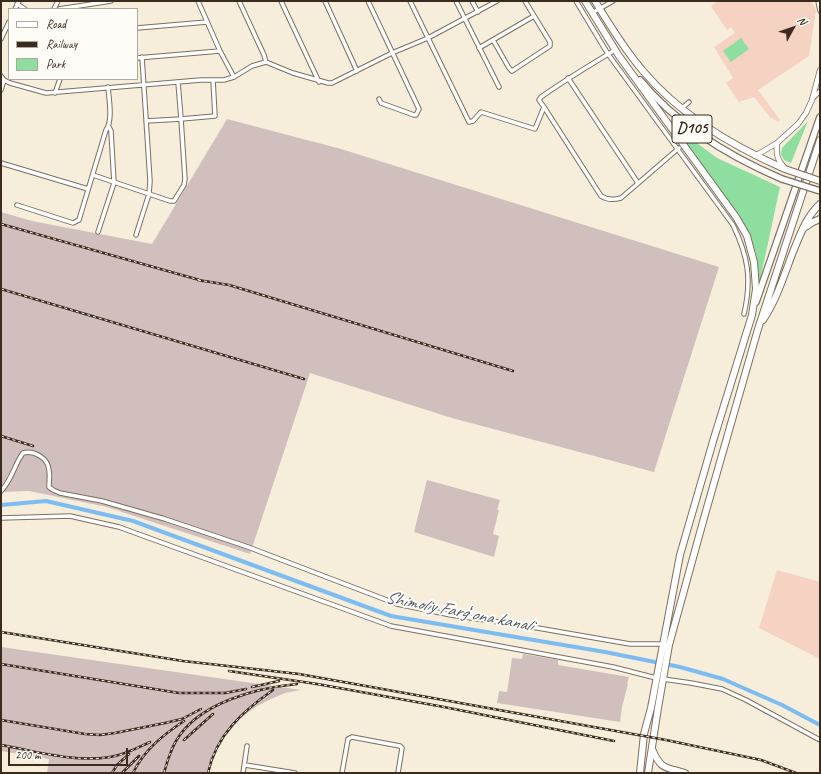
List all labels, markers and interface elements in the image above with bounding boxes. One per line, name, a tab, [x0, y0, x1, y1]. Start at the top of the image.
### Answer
legend	[8, 8, 138, 80]
north arrow	[773, 8, 813, 48]
text: N	[795, 13, 810, 27]
text: Road	[46, 16, 66, 32]
text: Railway	[46, 36, 77, 52]
text: Park	[46, 56, 65, 72]
road number: D105	[672, 115, 712, 143]
water label: Shimoliy Fargʻona kanali	[383, 587, 535, 637]
scale bar	[10, 740, 130, 766]
text: 200 m	[15, 747, 41, 763]

